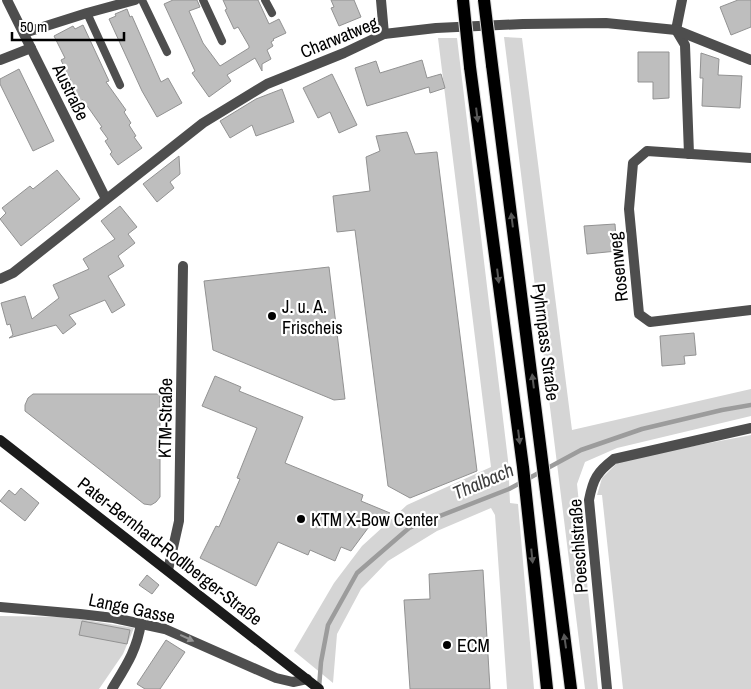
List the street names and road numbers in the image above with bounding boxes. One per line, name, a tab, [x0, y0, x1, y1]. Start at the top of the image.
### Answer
street label: Charwatweg	[296, 10, 382, 64]
street label: Austraße	[46, 59, 95, 124]
street label: Rosenweg	[602, 230, 634, 303]
street label: Pyhrnpass Straße	[526, 282, 566, 402]
street label: KTM-Straße	[152, 378, 178, 458]
street label: Pater-Bernhard-Rodlberger-Straße	[72, 471, 268, 631]
street label: Poeschlstraße	[562, 498, 594, 594]
street label: Lange Gasse	[86, 587, 178, 629]

